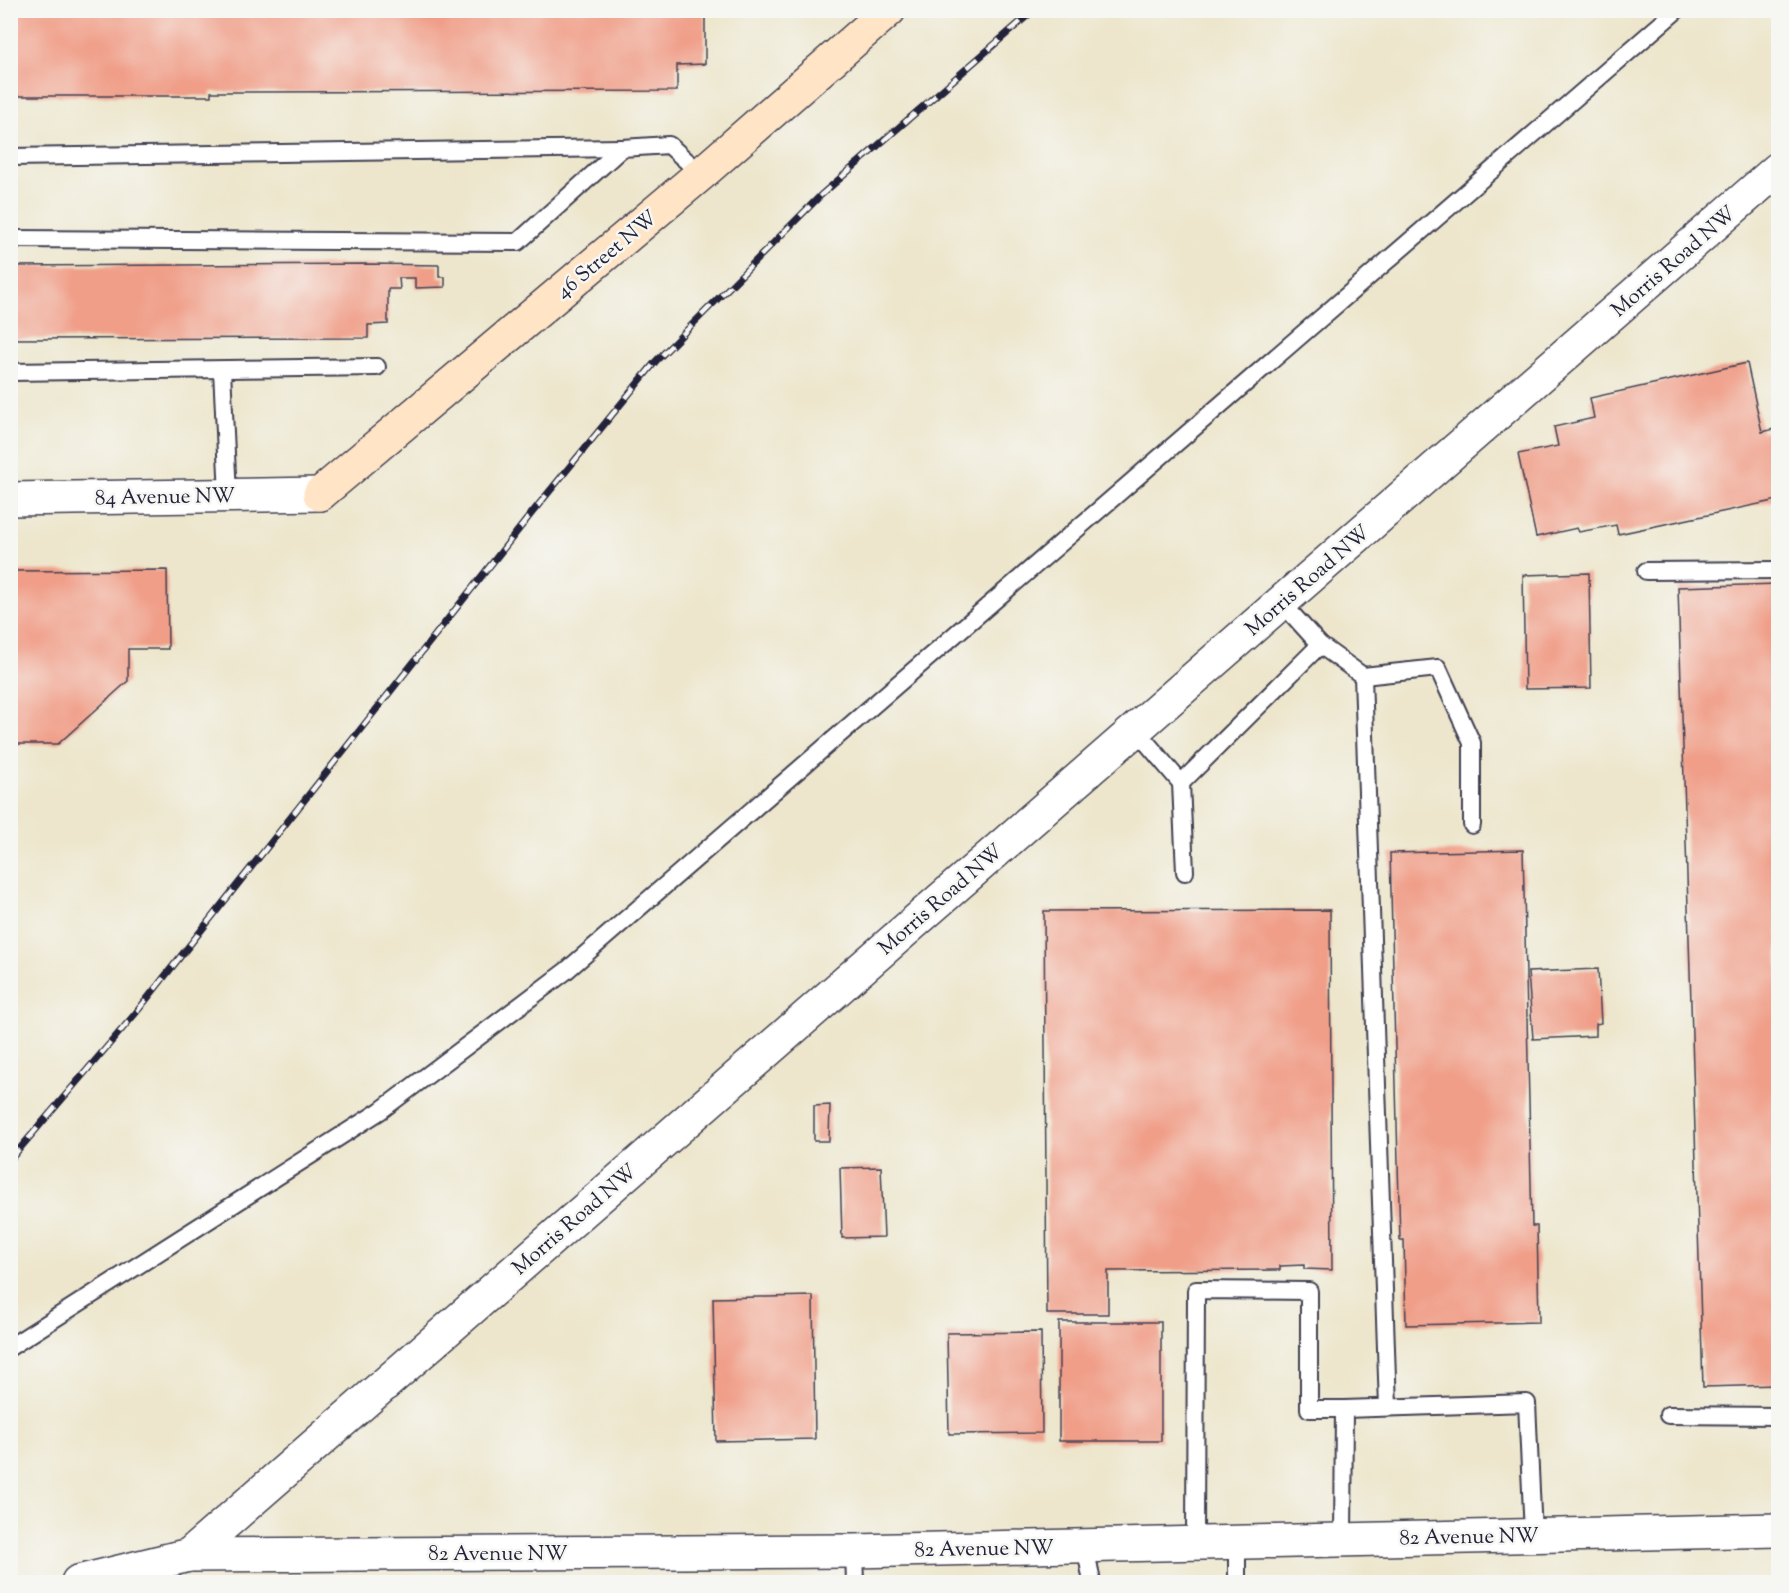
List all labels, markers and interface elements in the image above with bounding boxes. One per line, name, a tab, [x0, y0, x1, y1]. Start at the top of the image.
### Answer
street label: Morris Road NW	[1605, 200, 1743, 325]
street label: 46 Street NW	[550, 204, 664, 307]
street label: 84 Avenue NW	[95, 482, 235, 514]
street label: Morris Road NW	[1239, 519, 1377, 644]
street label: Morris Road NW	[872, 838, 1010, 963]
street label: Morris Road NW	[506, 1158, 644, 1283]
street label: 82 Avenue NW	[1399, 1522, 1539, 1554]
street label: 82 Avenue NW	[914, 1534, 1054, 1566]
street label: 82 Avenue NW	[428, 1540, 568, 1570]

